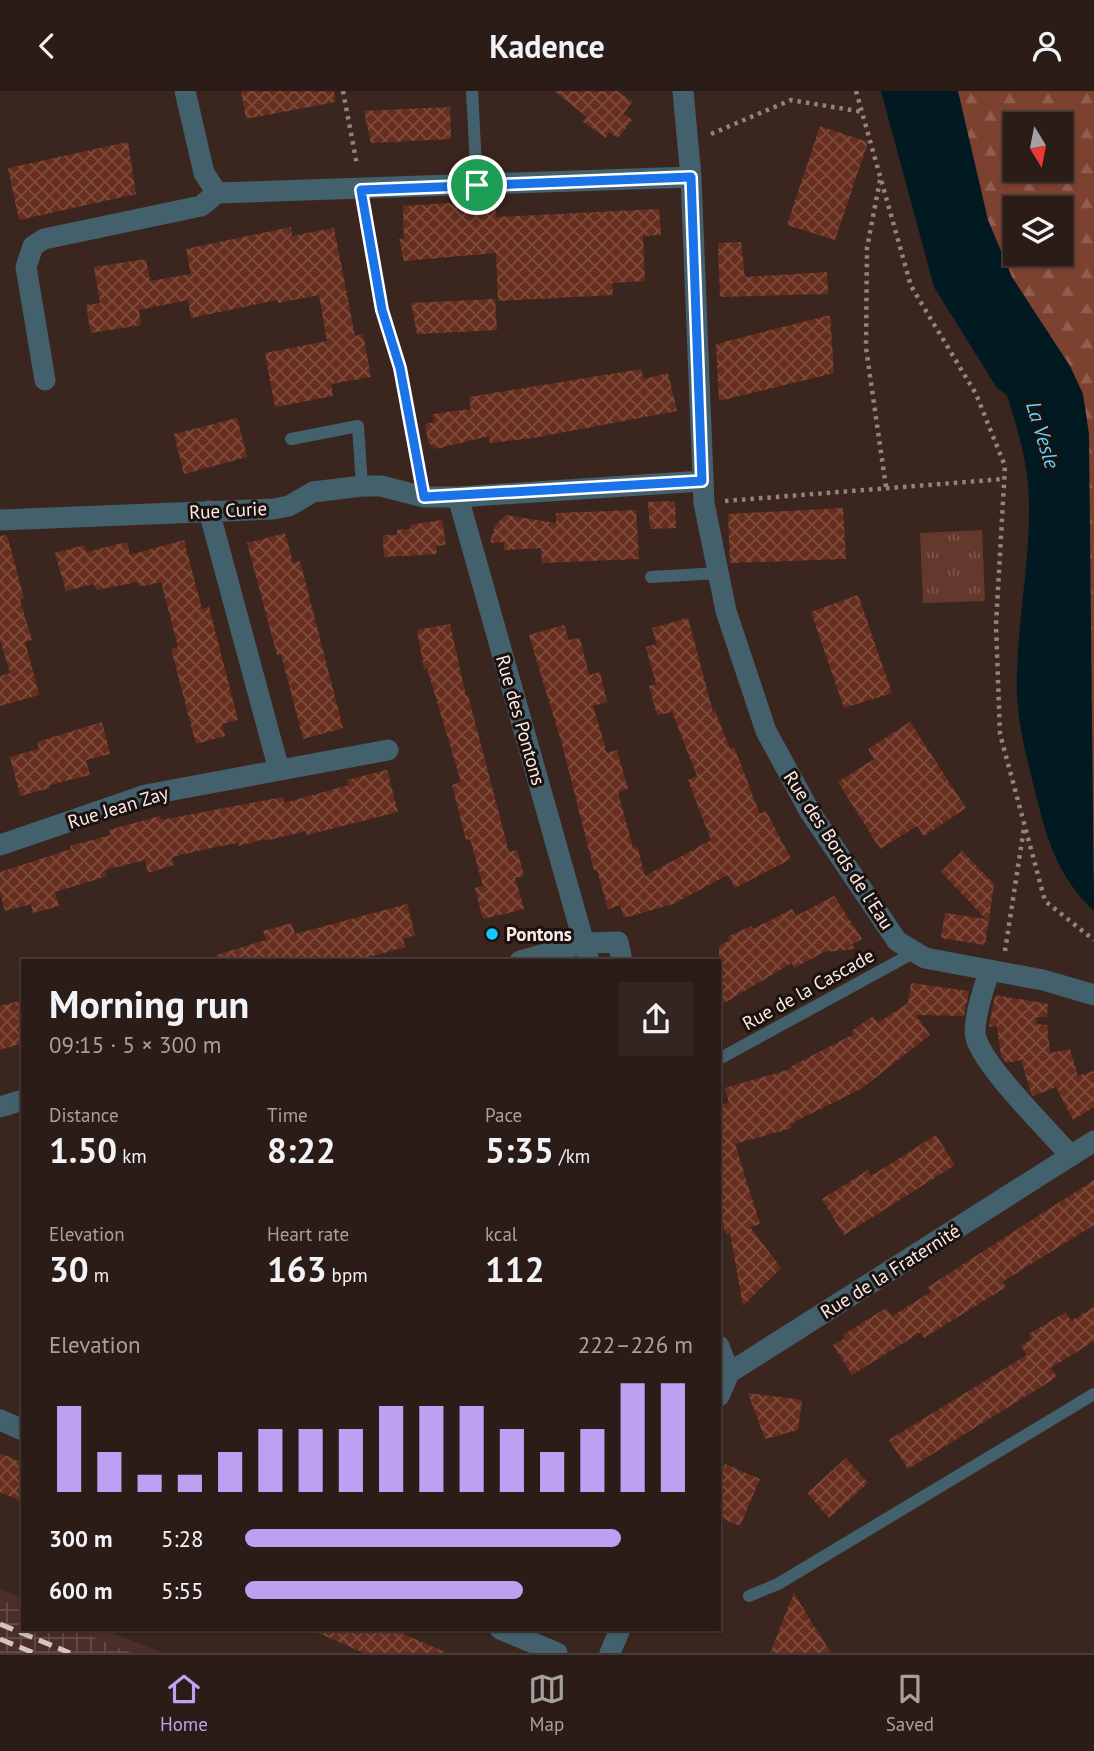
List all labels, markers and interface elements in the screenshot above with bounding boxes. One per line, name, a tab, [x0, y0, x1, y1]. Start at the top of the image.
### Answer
text: Kadence	[489, 25, 605, 67]
icon: back	[28, 27, 66, 65]
icon: person	[1028, 27, 1066, 65]
north arrow	[1003, 112, 1073, 182]
map controls	[1003, 112, 1073, 266]
pin	[447, 155, 507, 215]
icon: arrive	[458, 166, 496, 204]
button: layers	[1003, 196, 1073, 266]
water label: La Vesle	[1020, 398, 1066, 472]
street label: Rue Curie	[188, 496, 268, 524]
street label: Rue des Pontons	[491, 652, 551, 788]
street label: Rue des Bords de l'Eau	[779, 766, 899, 934]
street label: Rue Jean Zay	[65, 780, 171, 834]
place label: Pontons	[506, 922, 572, 946]
marker: Pontons	[484, 926, 500, 942]
street label: Rue de la Cascade	[738, 943, 878, 1035]
text: Morning run	[49, 979, 249, 1028]
button: share	[619, 982, 693, 1056]
text: 09:15 · 5 × 300 m	[49, 1030, 221, 1059]
text: Distance	[49, 1103, 119, 1127]
text: Time	[267, 1103, 308, 1127]
text: Pace	[485, 1103, 522, 1127]
text: 1.50	[49, 1127, 117, 1173]
text: 8:22	[267, 1127, 336, 1173]
text: 5:35	[485, 1127, 554, 1173]
text: km	[117, 1144, 147, 1168]
text: /km	[554, 1144, 590, 1168]
street label: Rue de la Fraternité	[816, 1218, 964, 1324]
text: Elevation	[49, 1222, 125, 1246]
text: Heart rate	[267, 1222, 349, 1246]
text: kcal	[485, 1222, 517, 1246]
text: 30	[49, 1246, 89, 1292]
text: 163	[267, 1246, 327, 1292]
text: 112	[485, 1246, 545, 1292]
text: m	[89, 1263, 109, 1287]
text: bpm	[327, 1263, 368, 1287]
text: Elevation	[49, 1330, 141, 1359]
text: 222–226 m	[578, 1330, 693, 1359]
text: 300 m	[49, 1524, 112, 1553]
text: 5:28	[161, 1524, 204, 1553]
text: 600 m	[49, 1576, 112, 1605]
text: 5:55	[161, 1576, 204, 1605]
tab: Home	[160, 1670, 208, 1736]
tab: Map	[528, 1670, 566, 1736]
tab: Saved	[886, 1670, 934, 1736]

